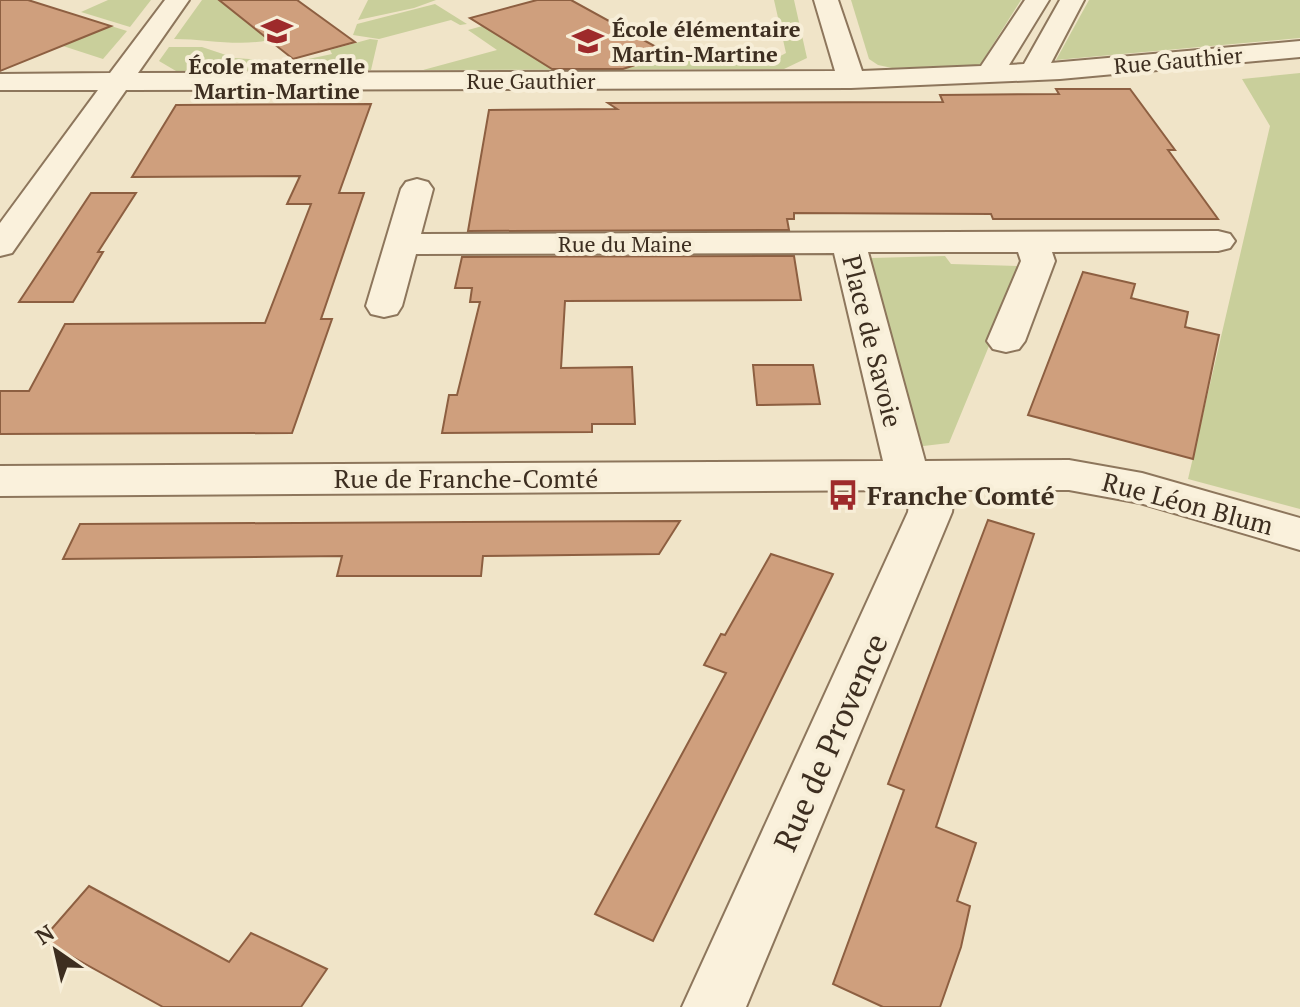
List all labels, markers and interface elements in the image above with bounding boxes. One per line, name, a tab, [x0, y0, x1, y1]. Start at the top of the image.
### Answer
school or university icon: École maternelle Martin-Martine	[260, 14, 294, 48]
place label: École élémentaire Martin-Martine	[612, 14, 801, 68]
school or university icon: École élémentaire Martin-Martine	[571, 24, 605, 58]
street label: Rue Gauthier	[1112, 40, 1244, 80]
place label: École maternelle Martin-Martine	[189, 51, 366, 105]
street label: Rue Gauthier	[466, 66, 596, 95]
street label: Rue du Maine	[558, 229, 692, 258]
street label: Place de Savoie	[835, 251, 911, 431]
street label: Rue de Franche-Comté	[334, 461, 598, 495]
street label: Rue Léon Blum	[1099, 464, 1277, 542]
bus stop icon: Franche Comté	[826, 478, 860, 512]
place label: Franche Comté	[867, 478, 1055, 512]
street label: Rue de Provence	[763, 627, 897, 857]
north arrow	[16, 911, 96, 991]
text: N	[30, 917, 60, 951]

